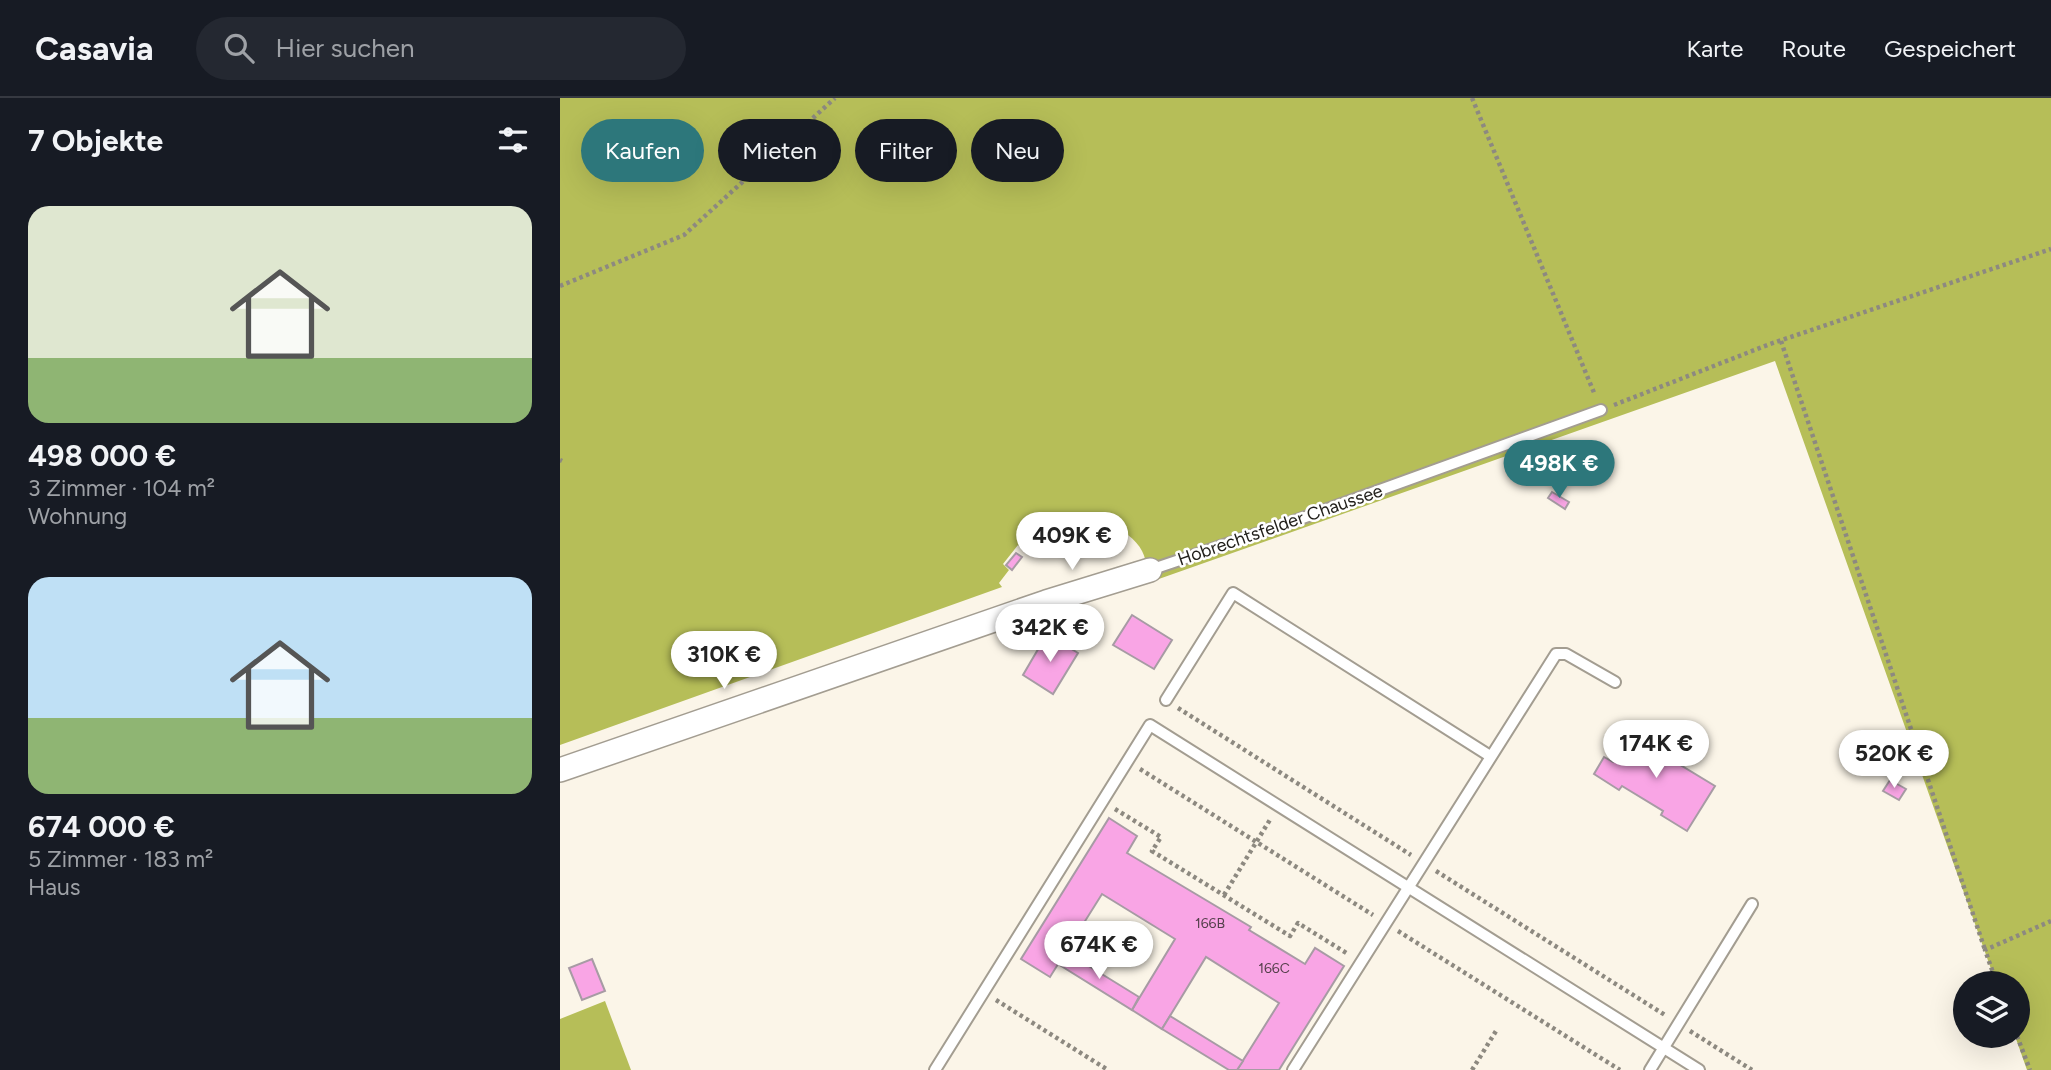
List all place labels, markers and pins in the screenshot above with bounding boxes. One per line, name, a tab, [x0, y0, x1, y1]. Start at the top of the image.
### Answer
pin: 498K €	[1502, 440, 1616, 500]
pin: 409K €	[1015, 512, 1129, 572]
pin: 342K €	[993, 604, 1107, 664]
pin: 310K €	[667, 632, 781, 691]
pin: 174K €	[1599, 720, 1713, 780]
pin: 520K €	[1837, 730, 1951, 790]
pin: 674K €	[1042, 922, 1156, 981]

